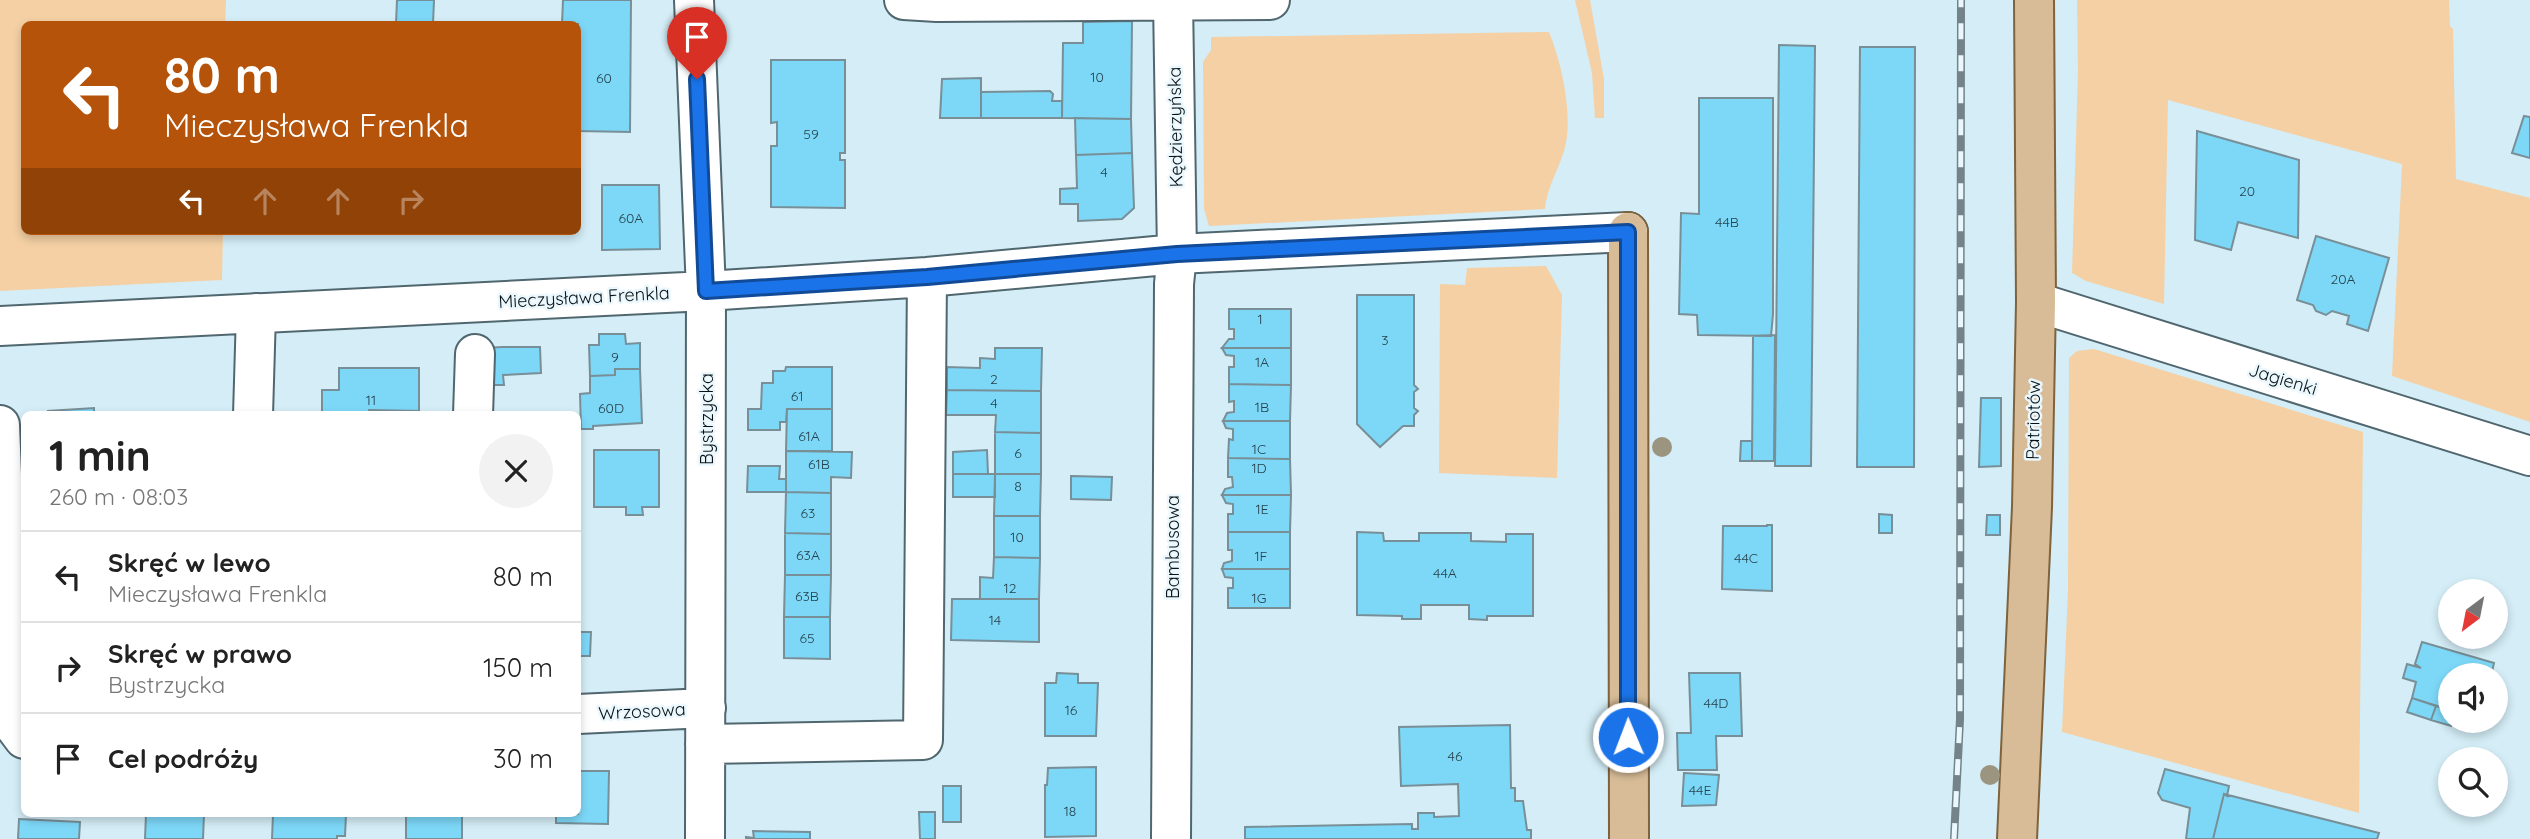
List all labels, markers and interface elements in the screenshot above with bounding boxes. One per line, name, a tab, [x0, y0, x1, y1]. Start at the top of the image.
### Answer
pin	[667, 7, 727, 79]
icon: arrive	[678, 18, 716, 56]
text: 80 m	[164, 44, 280, 105]
icon: left	[49, 49, 140, 140]
street label: Kędzierzyńska	[1162, 67, 1188, 187]
house number: 10	[1090, 68, 1104, 86]
house number: 60	[596, 69, 612, 87]
text: Mieczysława Frenkla	[164, 105, 469, 145]
house number: 59	[803, 125, 819, 143]
house number: 4	[1100, 163, 1108, 181]
icon: left	[173, 182, 211, 220]
icon: ahead	[246, 182, 284, 220]
icon: ahead	[319, 182, 357, 220]
icon: right	[392, 182, 430, 220]
house number: 20	[2239, 182, 2255, 200]
house number: 60A	[619, 209, 643, 227]
house number: 44B	[1715, 213, 1739, 231]
house number: 20A	[2330, 270, 2356, 288]
street label: Mieczysława Frenkla	[498, 281, 670, 313]
house number: 1	[1257, 310, 1263, 328]
house number: 3	[1381, 331, 1389, 349]
house number: 9	[611, 348, 619, 366]
house number: 1A	[1255, 353, 1269, 371]
street label: Jagienki	[2246, 358, 2320, 400]
house number: 2	[990, 370, 998, 388]
street label: Bystrzycka	[695, 373, 718, 465]
street label: Patriotów	[2021, 380, 2045, 460]
house number: 61	[791, 387, 803, 405]
house number: 11	[366, 391, 376, 409]
house number: 4	[990, 394, 998, 412]
house number: 1B	[1255, 398, 1269, 416]
house number: 60D	[598, 399, 624, 417]
house number: 61A	[798, 427, 820, 445]
text: 1 min	[49, 429, 151, 482]
button: close	[479, 434, 553, 508]
house number: 1C	[1252, 440, 1266, 458]
house number: 6	[1014, 444, 1022, 462]
house number: 61B	[808, 455, 830, 473]
house number: 1D	[1251, 459, 1267, 477]
house number: 8	[1014, 477, 1022, 495]
text: 260 m · 08:03	[49, 482, 188, 511]
street label: Bambusowa	[1161, 495, 1184, 599]
house number: 1E	[1255, 500, 1269, 518]
house number: 63	[801, 504, 815, 522]
house number: 10	[1010, 528, 1024, 546]
text: Skręć w lewo	[108, 546, 271, 579]
house number: 63A	[796, 546, 820, 564]
house number: 1F	[1254, 547, 1268, 565]
house number: 44C	[1734, 549, 1758, 567]
icon: left	[49, 558, 87, 596]
text: 80 m	[493, 560, 553, 593]
house number: 44A	[1433, 564, 1457, 582]
text: Mieczysława Frenkla	[108, 579, 327, 608]
house number: 12	[1004, 579, 1017, 597]
north arrow	[2438, 579, 2508, 649]
map controls	[2438, 579, 2508, 817]
house number: 63B	[795, 587, 819, 605]
house number: 1G	[1252, 589, 1266, 607]
house number: 14	[989, 611, 1001, 629]
house number: 65	[799, 629, 815, 647]
text: Skręć w prawo	[108, 637, 292, 670]
icon: right	[49, 649, 87, 687]
text: 150 m	[483, 651, 553, 684]
button: sound	[2438, 663, 2508, 733]
text: Bystrzycka	[108, 670, 225, 699]
house number: 44D	[1704, 694, 1728, 712]
street label: Wrzosowa	[598, 697, 686, 725]
position arrow	[1591, 700, 1665, 774]
house number: 16	[1065, 701, 1078, 719]
icon: arrive	[49, 740, 87, 778]
text: Cel podróży	[108, 742, 258, 775]
text: 30 m	[493, 742, 553, 775]
house number: 46	[1448, 747, 1463, 765]
button: search	[2438, 747, 2508, 817]
house number: 44E	[1689, 781, 1711, 799]
house number: 18	[1064, 802, 1076, 820]

